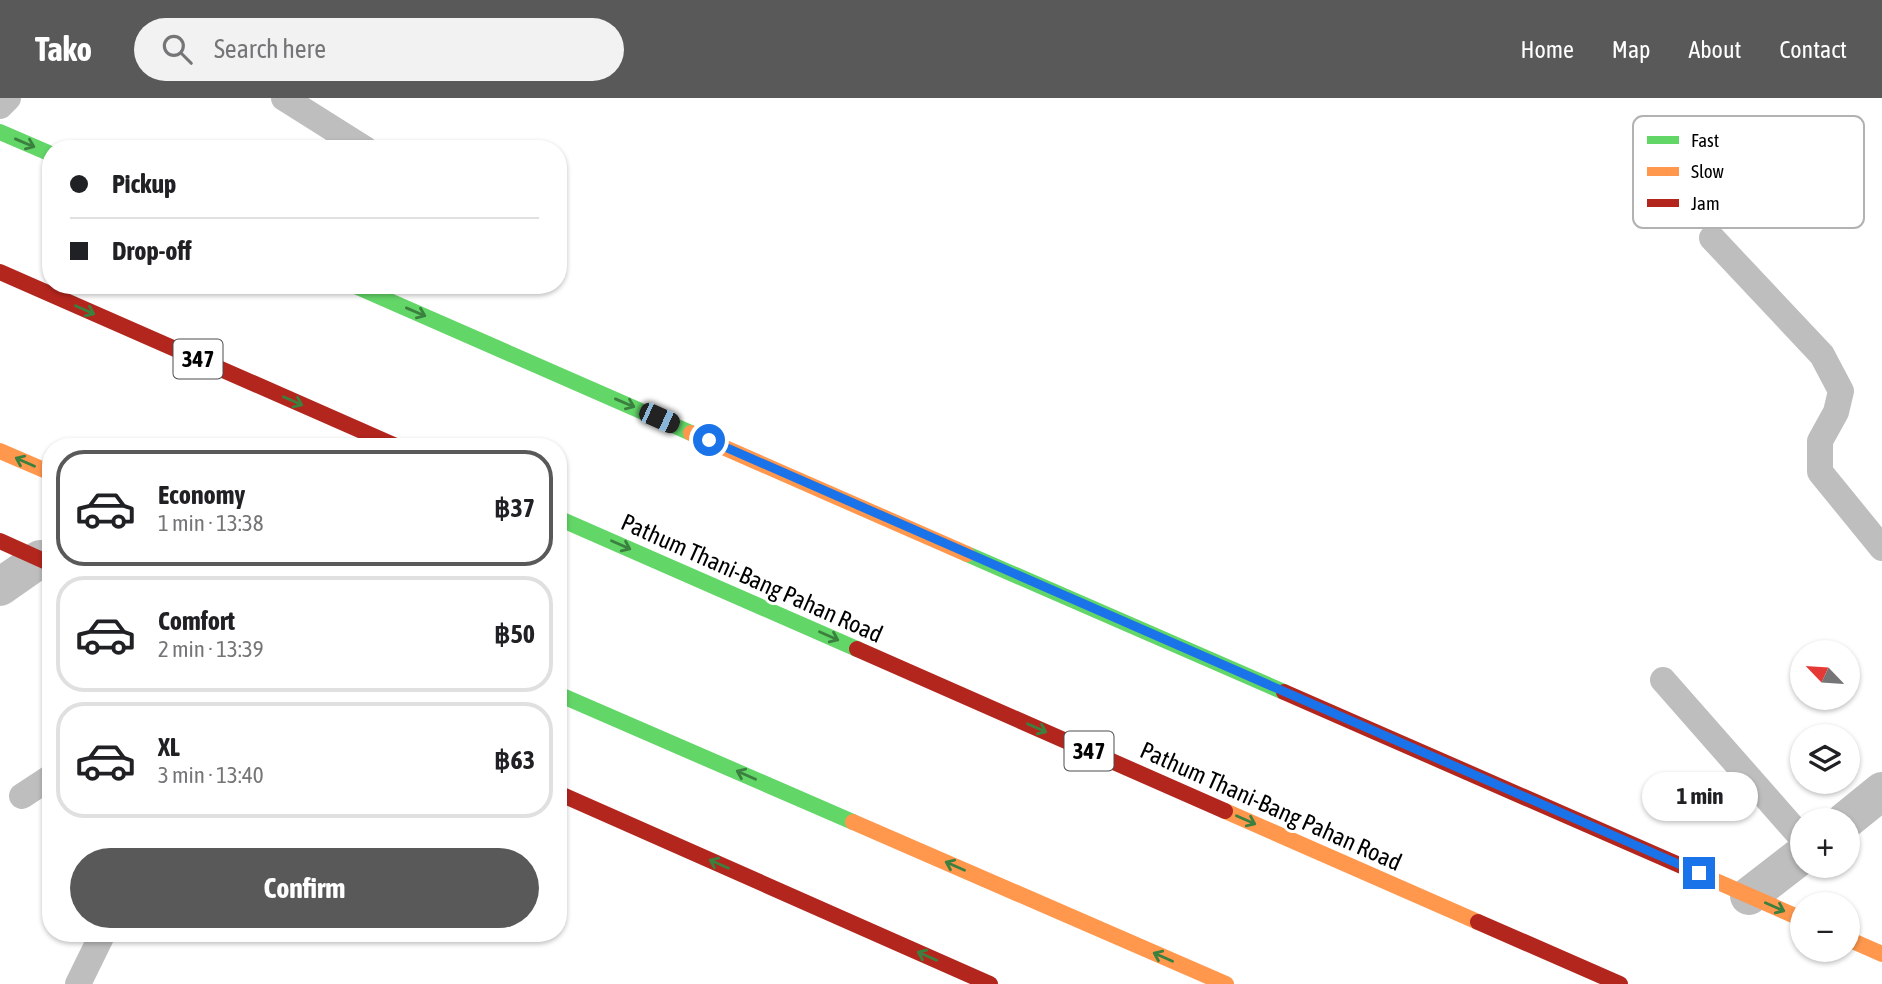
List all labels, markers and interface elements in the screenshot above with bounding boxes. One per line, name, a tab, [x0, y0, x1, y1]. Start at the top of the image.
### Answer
search box	[134, 18, 624, 81]
text: Tako	[35, 30, 92, 68]
icon: search	[158, 30, 196, 68]
text: Search here	[214, 34, 326, 64]
text: Home	[1520, 36, 1574, 63]
text: Map	[1612, 36, 1650, 63]
text: About	[1688, 36, 1741, 63]
text: Contact	[1779, 36, 1847, 63]
legend	[1633, 116, 1864, 228]
text: Fast	[1691, 129, 1719, 151]
one-way arrow	[14, 137, 36, 150]
text: Slow	[1691, 160, 1725, 182]
text: Pickup	[112, 169, 176, 199]
text: Jam	[1691, 192, 1720, 214]
text: Drop-off	[112, 236, 192, 266]
one-way arrow	[74, 304, 95, 317]
one-way arrow	[405, 307, 426, 320]
road number: 347	[174, 340, 222, 378]
one-way arrow	[282, 395, 303, 408]
one-way arrow	[613, 397, 635, 410]
car	[636, 400, 683, 436]
route start	[693, 424, 725, 456]
one-way arrow	[15, 455, 37, 468]
icon: car	[74, 477, 137, 540]
text: Economy	[158, 480, 245, 510]
text: ฿37	[494, 493, 535, 523]
street label: Pathum Thani-Bang Pahan Road	[617, 508, 887, 648]
text: 1 min · 13:38	[158, 510, 264, 536]
one-way arrow	[610, 539, 631, 552]
icon: car	[74, 603, 137, 666]
text: Comfort	[158, 606, 235, 636]
text: ฿50	[494, 619, 535, 649]
one-way arrow	[818, 631, 839, 644]
text: 2 min · 13:39	[158, 636, 264, 662]
north arrow	[1790, 640, 1860, 710]
map controls	[1790, 640, 1860, 962]
one-way arrow	[1026, 722, 1048, 735]
button: layers	[1790, 724, 1860, 794]
icon: car	[74, 729, 137, 792]
text: XL	[158, 732, 180, 762]
road number: 347	[1064, 732, 1114, 771]
street label: Pathum Thani-Bang Pahan Road	[1136, 736, 1406, 876]
text: ฿63	[494, 745, 535, 775]
text: 3 min · 13:40	[158, 762, 264, 788]
one-way arrow	[736, 768, 757, 781]
callout: 1 min	[1641, 772, 1757, 820]
text: 1 min	[1677, 783, 1723, 809]
button: +	[1790, 808, 1860, 878]
one-way arrow	[1234, 814, 1256, 827]
button: Confirm	[70, 848, 539, 928]
one-way arrow	[709, 857, 731, 870]
route end	[1683, 857, 1715, 889]
one-way arrow	[944, 859, 966, 872]
button: −	[1790, 892, 1860, 962]
one-way arrow	[1764, 901, 1786, 914]
one-way arrow	[917, 949, 939, 962]
one-way arrow	[1153, 950, 1175, 963]

